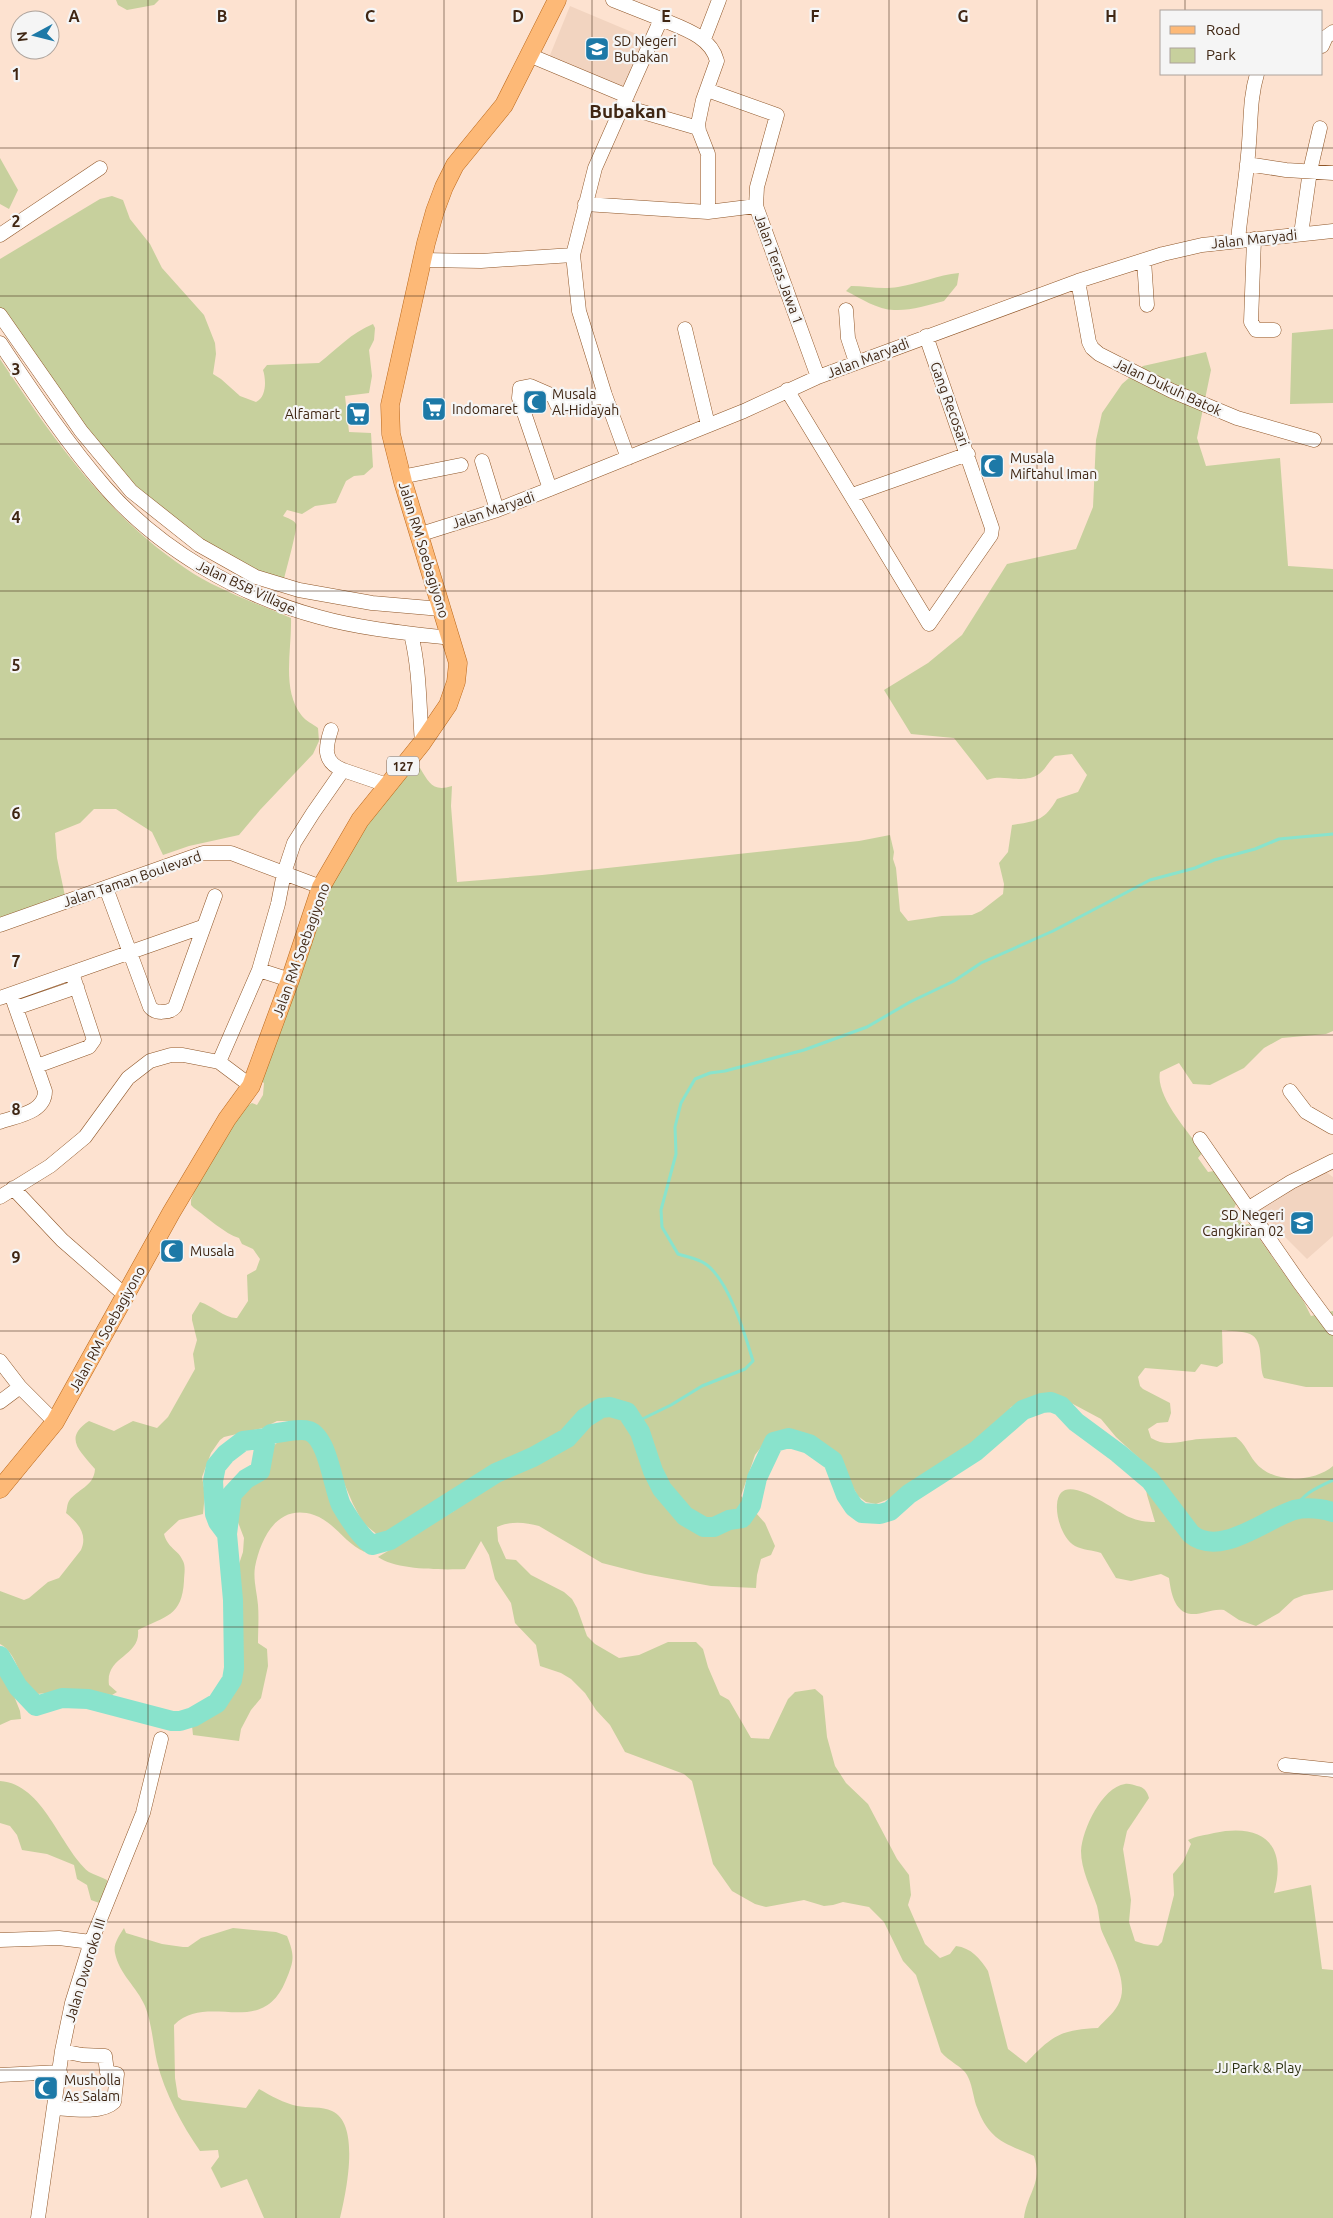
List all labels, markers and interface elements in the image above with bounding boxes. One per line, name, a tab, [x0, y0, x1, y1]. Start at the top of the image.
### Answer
text: A	[68, 7, 80, 25]
text: B	[217, 7, 227, 25]
text: C	[365, 7, 375, 25]
text: D	[512, 7, 524, 25]
text: E	[661, 7, 671, 25]
text: F	[811, 7, 820, 25]
text: G	[957, 7, 969, 25]
text: H	[1105, 7, 1117, 25]
north arrow	[10, 10, 60, 60]
legend	[1160, 10, 1323, 75]
text: Road	[1206, 21, 1241, 38]
text: N	[14, 30, 31, 43]
place label: SD Negeri Bubakan	[614, 33, 677, 65]
school or university icon: SD Negeri Bubakan	[584, 36, 610, 62]
text: Park	[1206, 46, 1236, 63]
text: 1	[11, 65, 21, 83]
district label: Bubakan	[589, 100, 667, 122]
text: 2	[11, 212, 21, 230]
street label: Jalan Teras Jawa 1	[752, 212, 806, 326]
street label: Jalan Maryadi	[1210, 227, 1298, 251]
street label: Jalan Maryadi	[825, 335, 911, 381]
street label: Jalan Dukuh Batok	[1112, 355, 1224, 419]
text: 3	[11, 360, 21, 378]
street label: Gang Recosari	[927, 360, 973, 448]
place label: Musala Al-Hidayah	[552, 386, 619, 418]
mosque icon: Musala Al-Hidayah	[522, 389, 548, 415]
supermarket icon: Indomaret	[421, 396, 447, 422]
supermarket icon: Alfamart	[345, 401, 371, 427]
place label: Indomaret	[452, 401, 518, 417]
place label: Alfamart	[285, 406, 340, 422]
place label: Musala Miftahul Iman	[1010, 450, 1097, 482]
mosque icon: Musala Miftahul Iman	[979, 453, 1005, 479]
street label: Jalan RM Soebagiyono	[396, 480, 452, 620]
street label: Jalan Maryadi	[449, 488, 537, 532]
text: 4	[11, 508, 21, 526]
street label: Jalan BSB Village	[194, 557, 298, 617]
text: 5	[11, 656, 21, 674]
road number: 127	[387, 756, 419, 776]
text: 6	[11, 804, 21, 822]
street label: Jalan Taman Boulevard	[61, 848, 203, 910]
street label: Jalan RM Soebagiyono	[269, 881, 333, 1019]
text: 7	[11, 952, 21, 970]
text: 8	[11, 1100, 21, 1118]
place label: SD Negeri Cangkiran 02	[1202, 1207, 1284, 1239]
school or university icon: SD Negeri Cangkiran 02	[1289, 1210, 1315, 1236]
mosque icon: Musala	[159, 1238, 185, 1264]
place label: Musala	[190, 1243, 234, 1259]
text: 9	[11, 1248, 21, 1266]
street label: Jalan RM Soebagiyono	[66, 1263, 148, 1395]
street label: Jalan Dworoko III	[62, 1916, 108, 2024]
park label: JJ Park & Play	[1215, 2060, 1301, 2076]
place label: Musholla As Salam	[64, 2072, 121, 2104]
mosque icon: Musholla As Salam	[33, 2075, 59, 2101]

